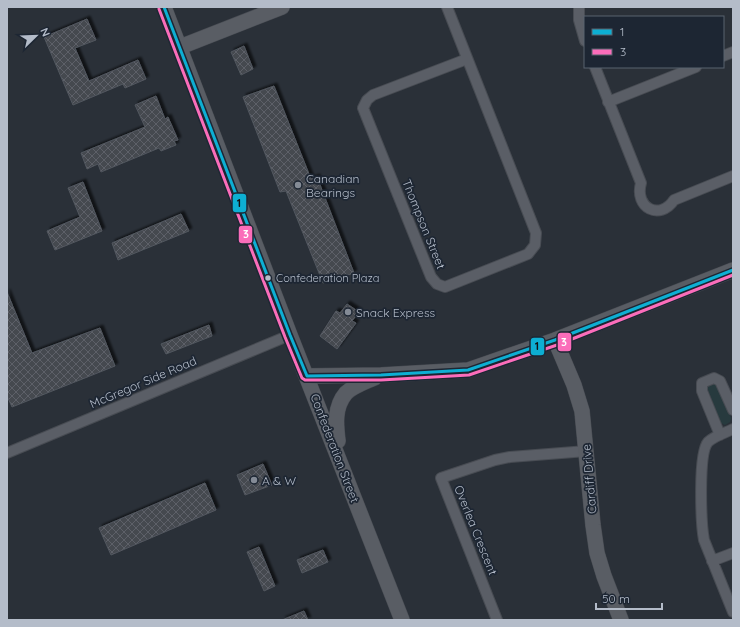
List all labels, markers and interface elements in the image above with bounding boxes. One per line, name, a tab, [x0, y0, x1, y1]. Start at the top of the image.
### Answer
north arrow	[16, 16, 56, 56]
legend	[584, 16, 724, 68]
text: 1	[620, 24, 624, 39]
text: N	[37, 26, 53, 39]
text: 3	[620, 44, 626, 59]
place label: Canadian Bearings	[306, 171, 359, 200]
street label: Thompson Street	[399, 177, 449, 271]
marker: Canadian Bearings	[293, 180, 303, 190]
line badge: 1	[232, 193, 247, 213]
text: 1	[237, 196, 241, 210]
line badge: 3	[238, 225, 253, 244]
text: 3	[243, 227, 249, 241]
place label: Confederation Plaza	[276, 271, 379, 285]
marker: Confederation Plaza	[263, 273, 273, 283]
place label: Snack Express	[356, 305, 436, 320]
marker: Snack Express	[343, 307, 353, 317]
line badge: 3	[557, 332, 572, 352]
text: 3	[561, 335, 567, 349]
line badge: 1	[530, 337, 545, 356]
text: 1	[535, 339, 539, 353]
street label: McGregor Side Road	[87, 353, 199, 411]
street label: Confederation Street	[307, 391, 363, 505]
street label: Cardiff Drive	[578, 443, 600, 515]
place label: A & W	[262, 473, 296, 488]
marker: A & W	[249, 475, 259, 485]
street label: Overlea Crescent	[451, 483, 501, 577]
scale bar	[596, 585, 662, 611]
text: 50 m	[602, 591, 630, 606]

